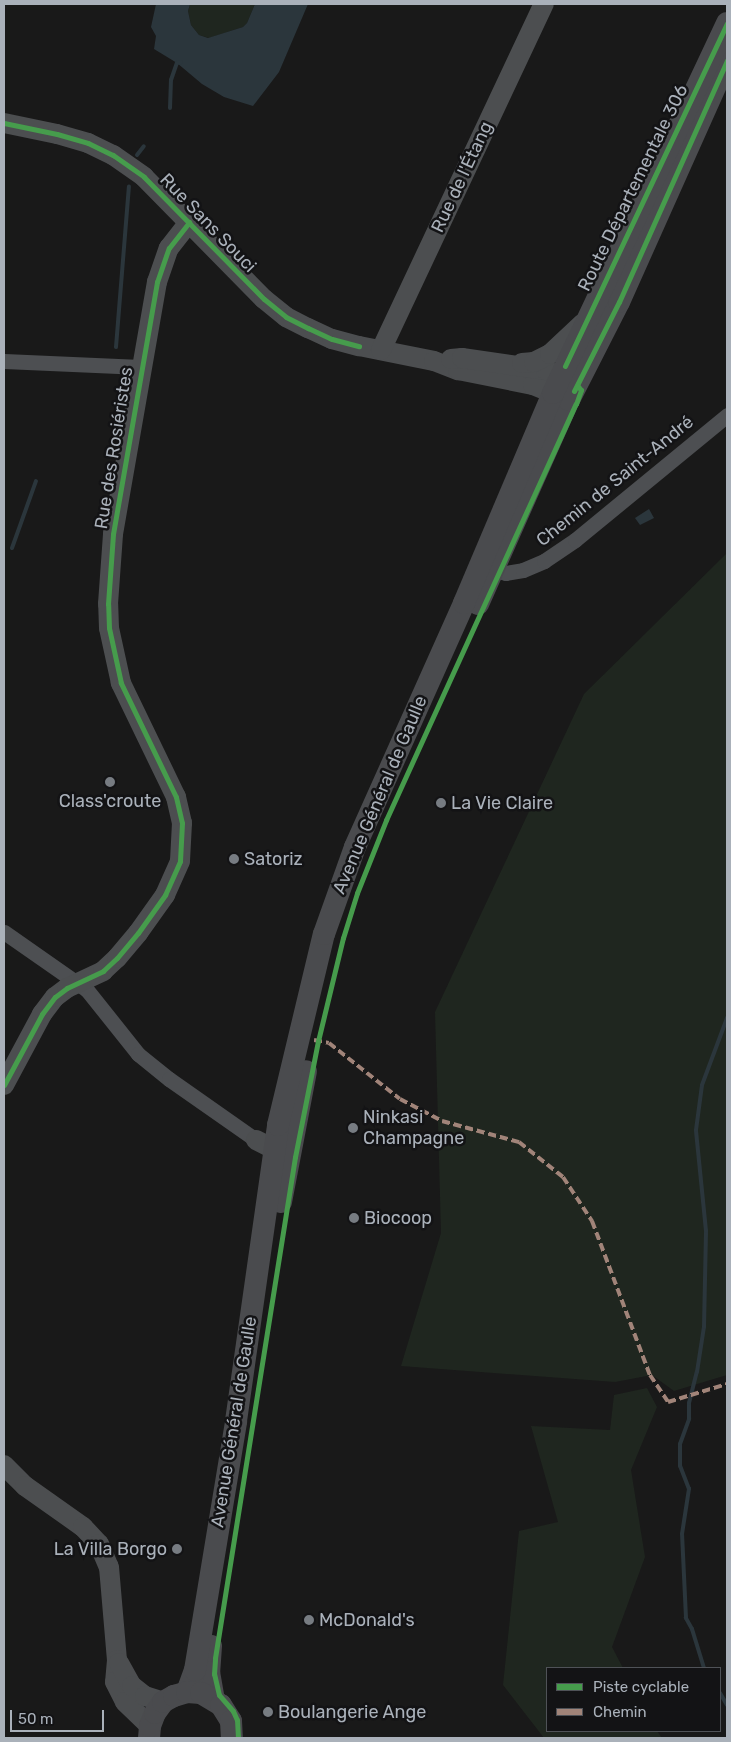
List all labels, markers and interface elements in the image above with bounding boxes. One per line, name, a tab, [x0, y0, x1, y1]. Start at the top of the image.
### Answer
street label: Route Départementale 306	[573, 81, 693, 295]
street label: Rue de l'Étang	[427, 118, 497, 236]
street label: Rue Sans Souci	[155, 169, 261, 277]
street label: Rue des Rosiéristes	[91, 365, 137, 531]
street label: Chemin de Saint-André	[532, 411, 698, 551]
street label: Avenue Général de Gaulle	[328, 693, 432, 897]
marker: Class'croute	[104, 776, 116, 788]
place label: Class'croute	[59, 790, 161, 812]
place label: La Vie Claire	[451, 792, 553, 814]
marker: La Vie Claire	[435, 797, 447, 809]
place label: Satoriz	[244, 848, 303, 870]
marker: Satoriz	[228, 853, 240, 865]
place label: Ninkasi Champagne	[363, 1107, 464, 1150]
marker: Ninkasi Champagne	[347, 1122, 359, 1134]
place label: Biocoop	[364, 1207, 432, 1229]
marker: Biocoop	[348, 1212, 360, 1224]
street label: Avenue Général de Gaulle	[207, 1315, 261, 1529]
place label: La Villa Borgo	[53, 1538, 167, 1560]
marker: La Villa Borgo	[171, 1543, 183, 1555]
place label: McDonald's	[319, 1609, 415, 1631]
marker: McDonald's	[303, 1614, 315, 1626]
legend	[546, 1667, 721, 1732]
text: Piste cyclable	[593, 1678, 689, 1696]
scale bar	[12, 1700, 106, 1732]
place label: Boulangerie Ange	[278, 1701, 427, 1723]
text: Chemin	[593, 1703, 647, 1721]
marker: Boulangerie Ange	[262, 1706, 274, 1718]
text: 50 m	[18, 1710, 53, 1728]

